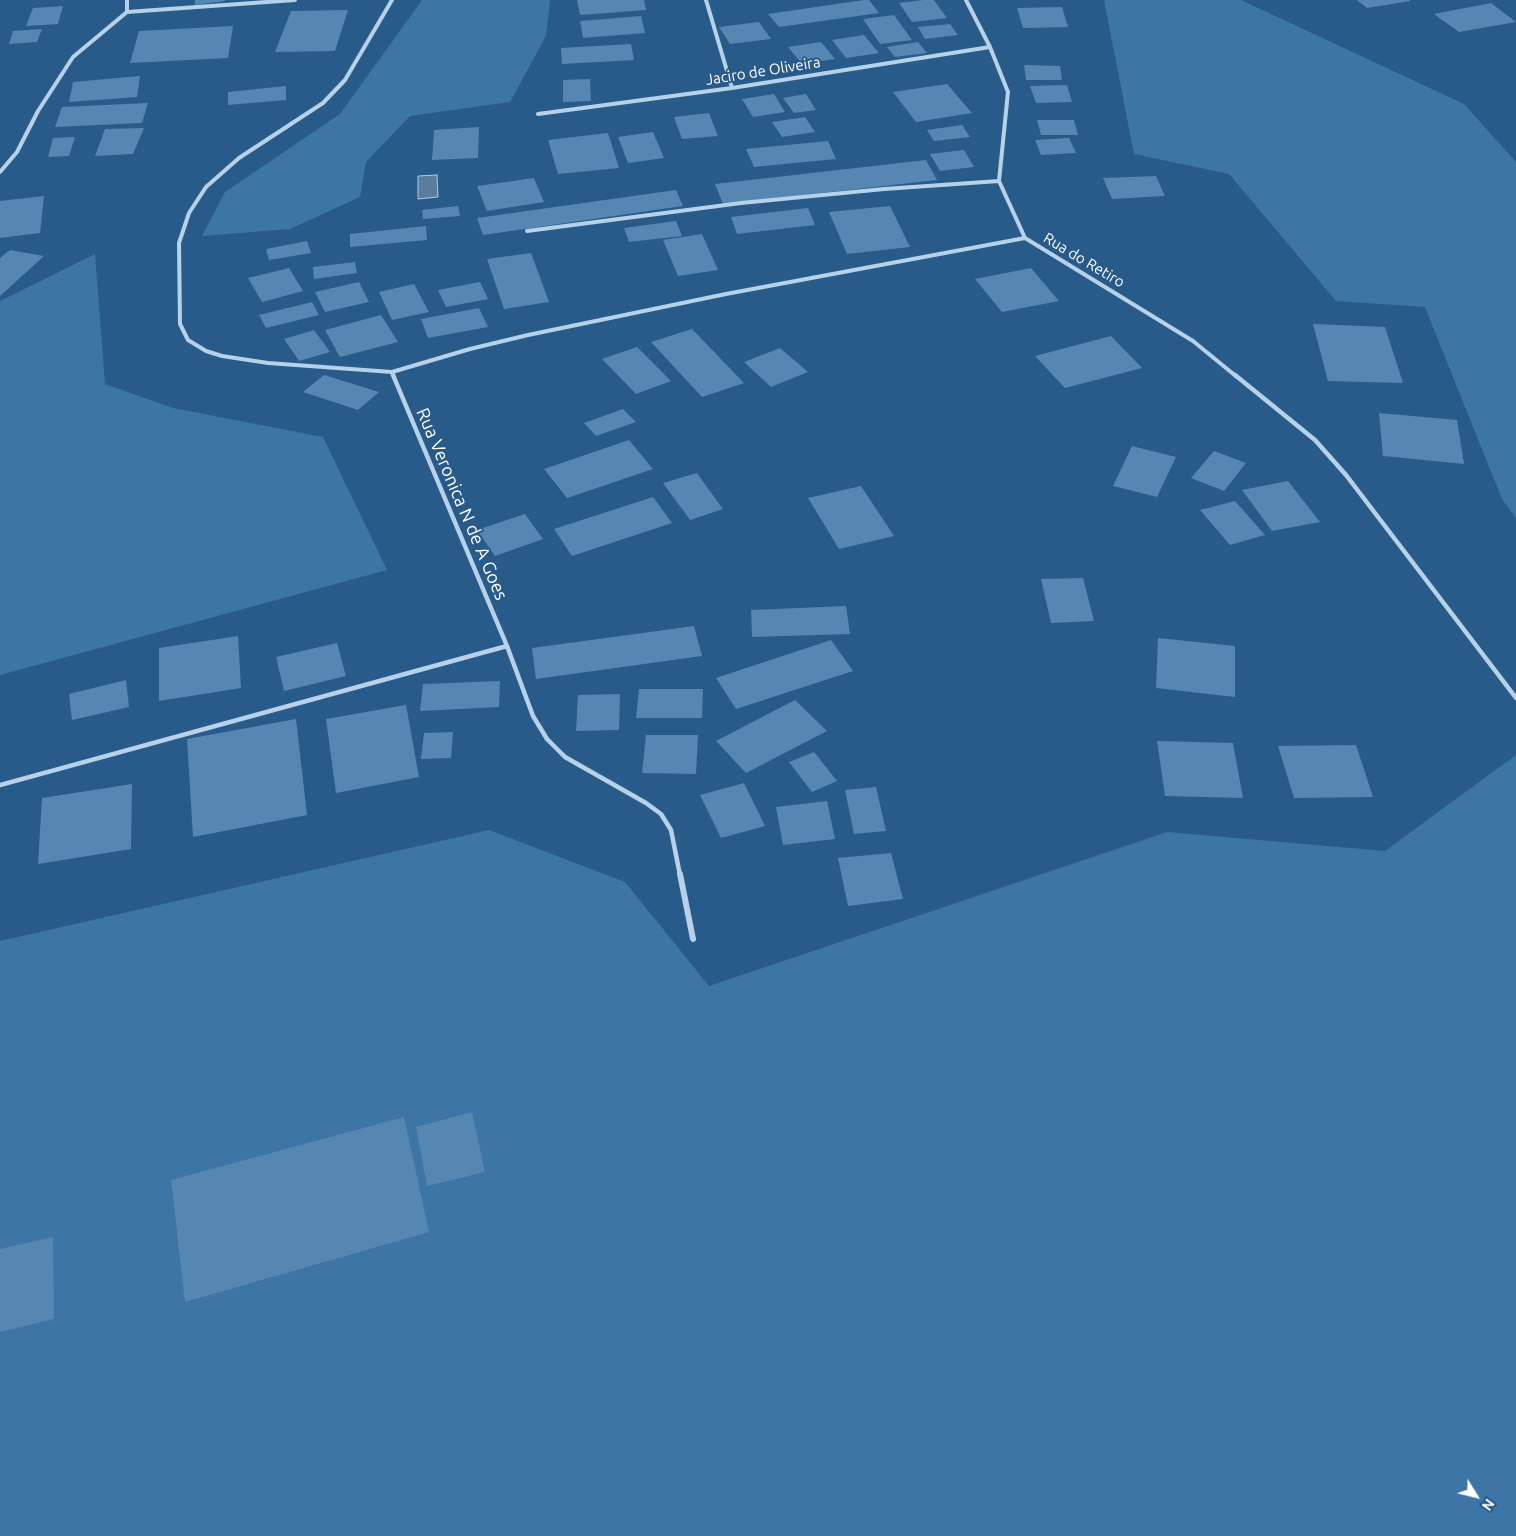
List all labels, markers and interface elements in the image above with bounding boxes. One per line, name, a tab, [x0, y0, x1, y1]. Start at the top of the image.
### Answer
street label: Jaciro de Oliveira	[704, 53, 822, 89]
street label: Rua do Retiro	[1040, 229, 1128, 291]
street label: Rua Veronica N de A Goes	[412, 405, 512, 603]
north arrow	[1451, 1471, 1501, 1521]
text: N	[1479, 1496, 1498, 1514]

